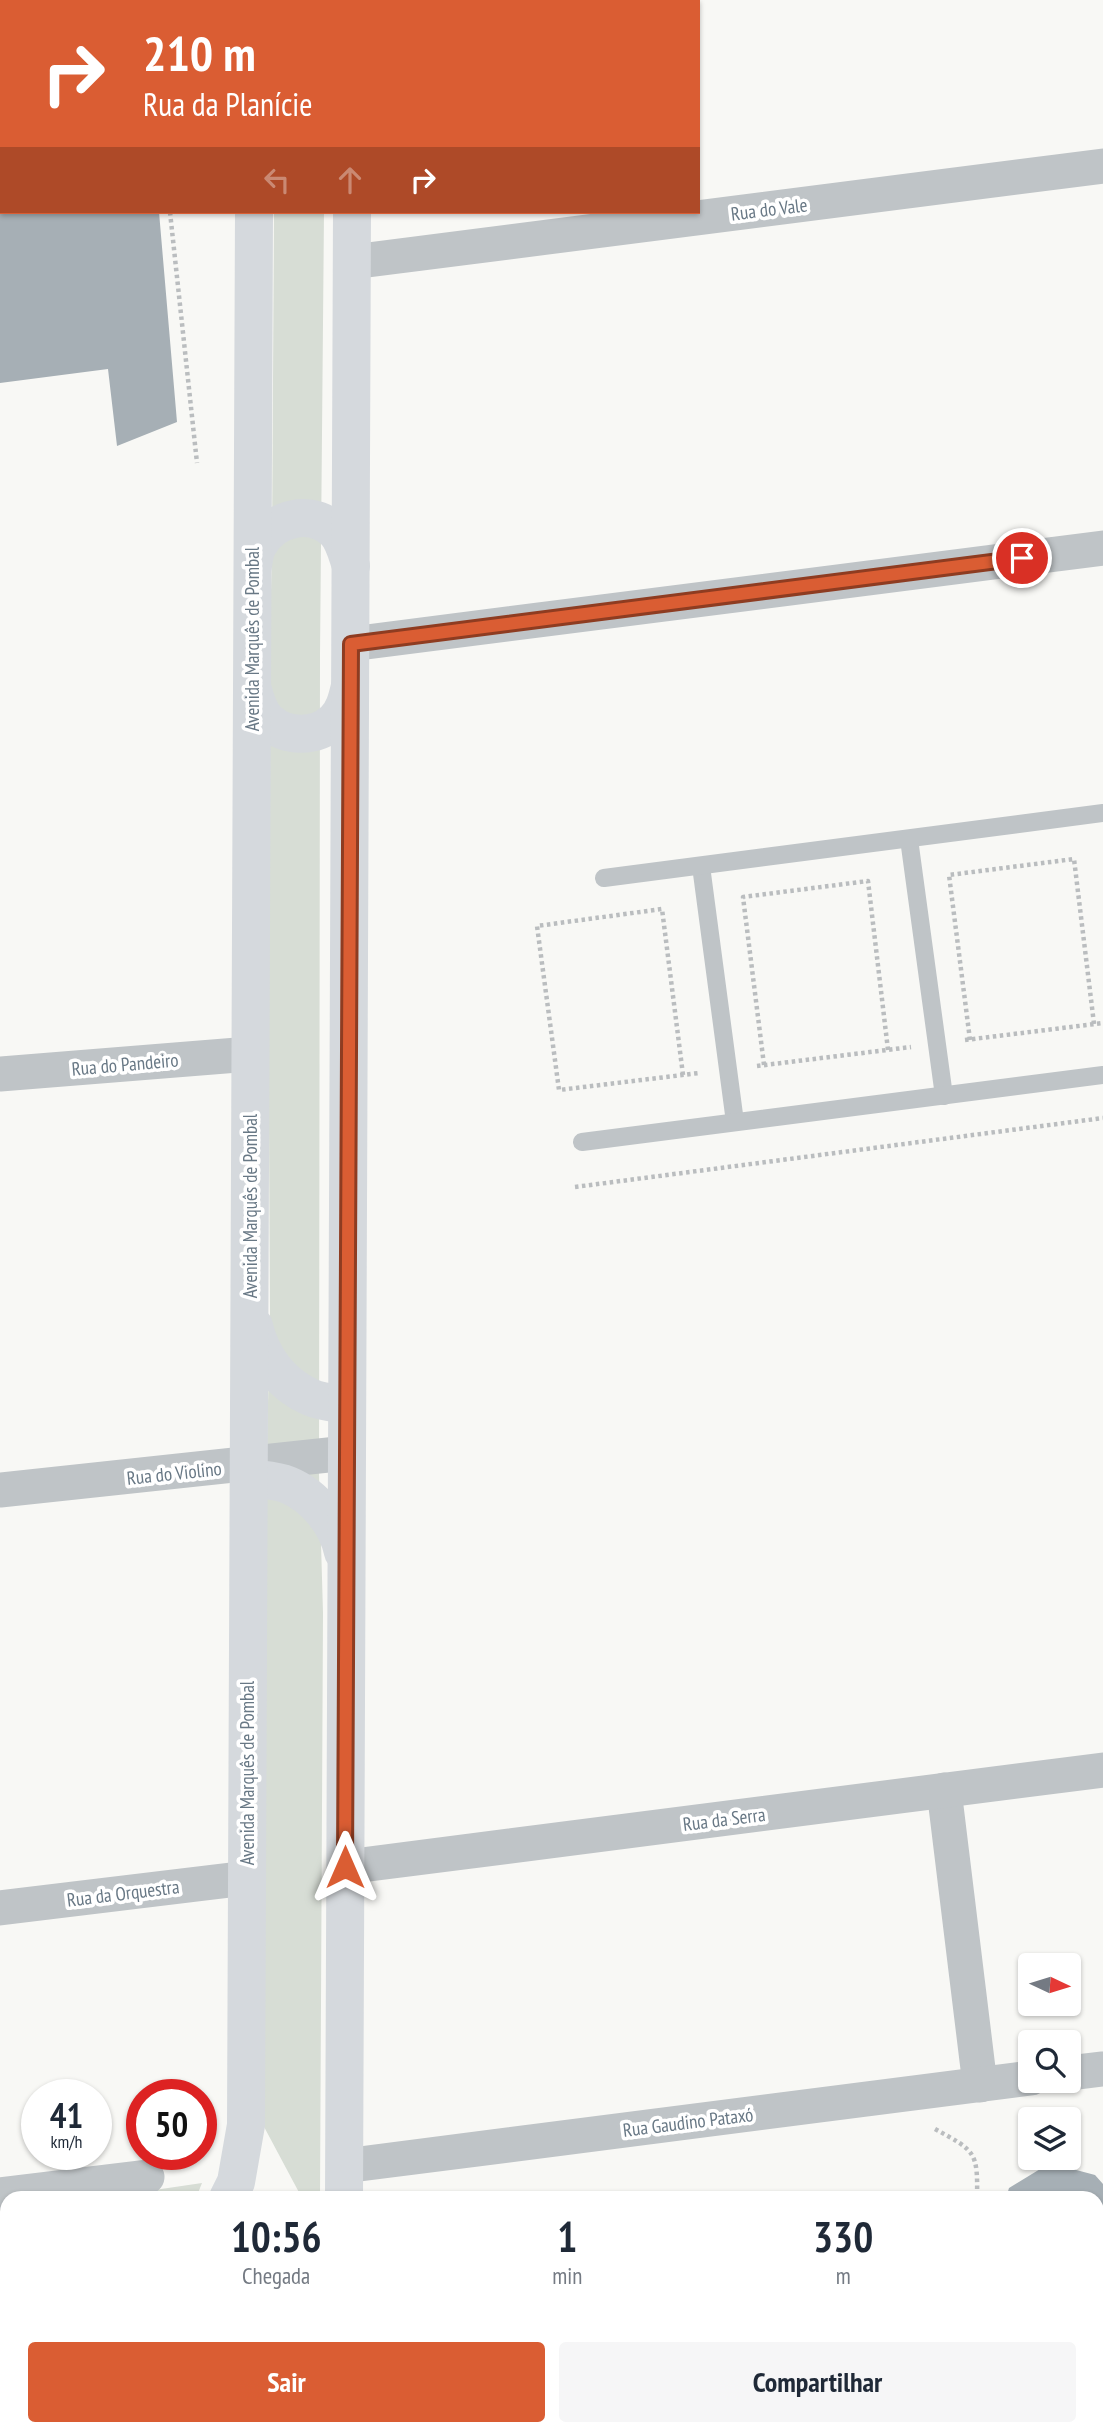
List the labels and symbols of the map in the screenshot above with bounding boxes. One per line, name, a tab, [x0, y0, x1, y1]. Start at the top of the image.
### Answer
street label: Rua do Vale	[729, 192, 809, 226]
pin	[992, 528, 1052, 588]
street label: Avenida Marquês de Pombal	[240, 546, 264, 731]
street label: Rua do Pandeiro	[71, 1047, 179, 1081]
street label: Avenida Marquês de Pombal	[238, 1113, 262, 1298]
street label: Rua do Violino	[125, 1456, 223, 1490]
street label: Avenida Marquês de Pombal	[235, 1680, 259, 1865]
street label: Rua da Serra	[681, 1802, 767, 1836]
position arrow	[308, 1830, 382, 1904]
street label: Rua da Orquestra	[65, 1874, 181, 1912]
north arrow	[1018, 1953, 1082, 2016]
speed limit sign: 50	[126, 2079, 217, 2170]
street label: Rua Gaudino Pataxó	[621, 2102, 755, 2142]

